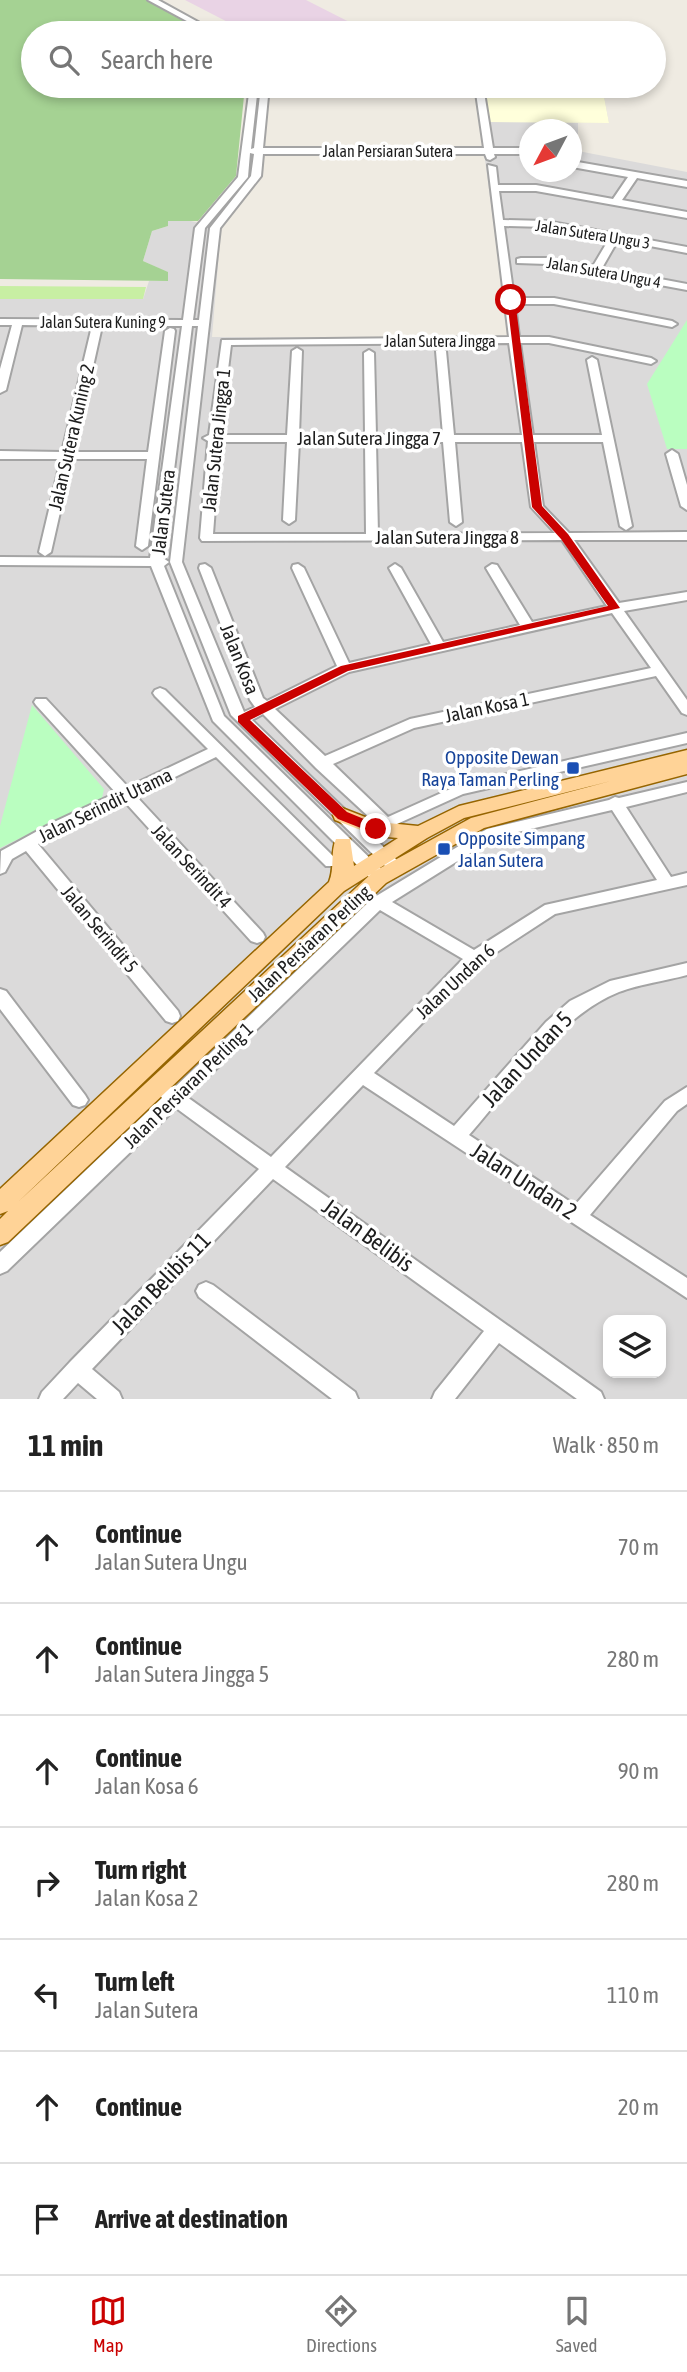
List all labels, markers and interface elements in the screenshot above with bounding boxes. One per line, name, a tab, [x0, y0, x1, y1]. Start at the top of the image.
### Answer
search box	[21, 21, 666, 98]
icon: search	[45, 41, 83, 79]
text: Search here	[101, 45, 213, 75]
north arrow	[519, 119, 582, 182]
street label: Jalan Persiaran Sutera	[323, 142, 453, 160]
street label: Jalan Sutera Ungu 3	[534, 216, 652, 253]
street label: Jalan Sutera Ungu 4	[545, 253, 663, 292]
route start	[495, 284, 526, 315]
street label: Jalan Sutera Kuning 9	[40, 313, 166, 332]
street label: Jalan Sutera Jingga	[384, 332, 496, 351]
street label: Jalan Sutera Kuning 2	[44, 362, 98, 512]
street label: Jalan Sutera Jingga 1	[198, 367, 234, 513]
street label: Jalan Sutera Jingga 7	[297, 427, 441, 449]
street label: Jalan Sutera	[147, 468, 179, 556]
street label: Jalan Sutera Jingga 8	[375, 526, 519, 548]
street label: Jalan Kosa	[216, 621, 264, 697]
street label: Jalan Kosa 1	[443, 687, 531, 727]
place label: Opposite Dewan Raya Taman Perling	[421, 746, 560, 790]
marker: Opposite Dewan Raya Taman Perling	[565, 760, 581, 776]
street label: Jalan Serindit Utama	[35, 763, 175, 847]
route end	[360, 813, 391, 844]
street label: Jalan Serindit 4	[148, 819, 237, 913]
place label: Opposite Simpang Jalan Sutera	[458, 827, 586, 871]
marker: Opposite Simpang Jalan Sutera	[436, 841, 452, 857]
street label: Jalan Persiaran Perling	[243, 880, 376, 1006]
street label: Jalan Serindit 5	[57, 881, 143, 977]
street label: Jalan Undan 6	[411, 939, 499, 1023]
street label: Jalan Undan 5	[476, 1006, 578, 1112]
street label: Jalan Persiaran Perling 1	[119, 1018, 257, 1152]
street label: Jalan Undan 2	[466, 1137, 582, 1225]
street label: Jalan Belibis	[317, 1193, 419, 1277]
street label: Jalan Belibis 11	[106, 1227, 216, 1339]
map controls	[603, 1315, 666, 1378]
button: layers	[603, 1315, 666, 1378]
text: 11 min	[28, 1428, 103, 1462]
text: Walk · 850 m	[553, 1432, 659, 1458]
text: Continue	[95, 1519, 182, 1549]
icon: ahead	[28, 1528, 66, 1566]
text: 70 m	[618, 1534, 659, 1560]
text: Jalan Sutera Ungu	[95, 1549, 248, 1575]
text: Continue	[95, 1631, 182, 1661]
icon: ahead	[28, 1640, 66, 1678]
text: 280 m	[607, 1646, 659, 1672]
text: Jalan Sutera Jingga 5	[95, 1661, 269, 1687]
text: Continue	[95, 1743, 182, 1773]
icon: ahead	[28, 1752, 66, 1790]
text: 90 m	[618, 1758, 659, 1784]
text: Jalan Kosa 6	[95, 1773, 199, 1799]
text: Turn right	[95, 1855, 186, 1885]
icon: right	[28, 1864, 66, 1902]
text: 280 m	[607, 1870, 659, 1896]
text: Jalan Kosa 2	[95, 1885, 199, 1911]
text: Turn left	[95, 1967, 175, 1997]
icon: left	[28, 1976, 66, 2014]
text: 110 m	[607, 1982, 659, 2008]
text: Jalan Sutera	[95, 1997, 199, 2023]
icon: ahead	[28, 2088, 66, 2126]
text: Continue	[95, 2092, 182, 2122]
text: 20 m	[618, 2094, 659, 2120]
icon: arrive	[28, 2200, 66, 2238]
text: Arrive at destination	[95, 2204, 288, 2234]
tab: Map	[89, 2292, 127, 2356]
tab: Directions	[306, 2292, 377, 2356]
tab: Saved	[556, 2292, 598, 2356]

